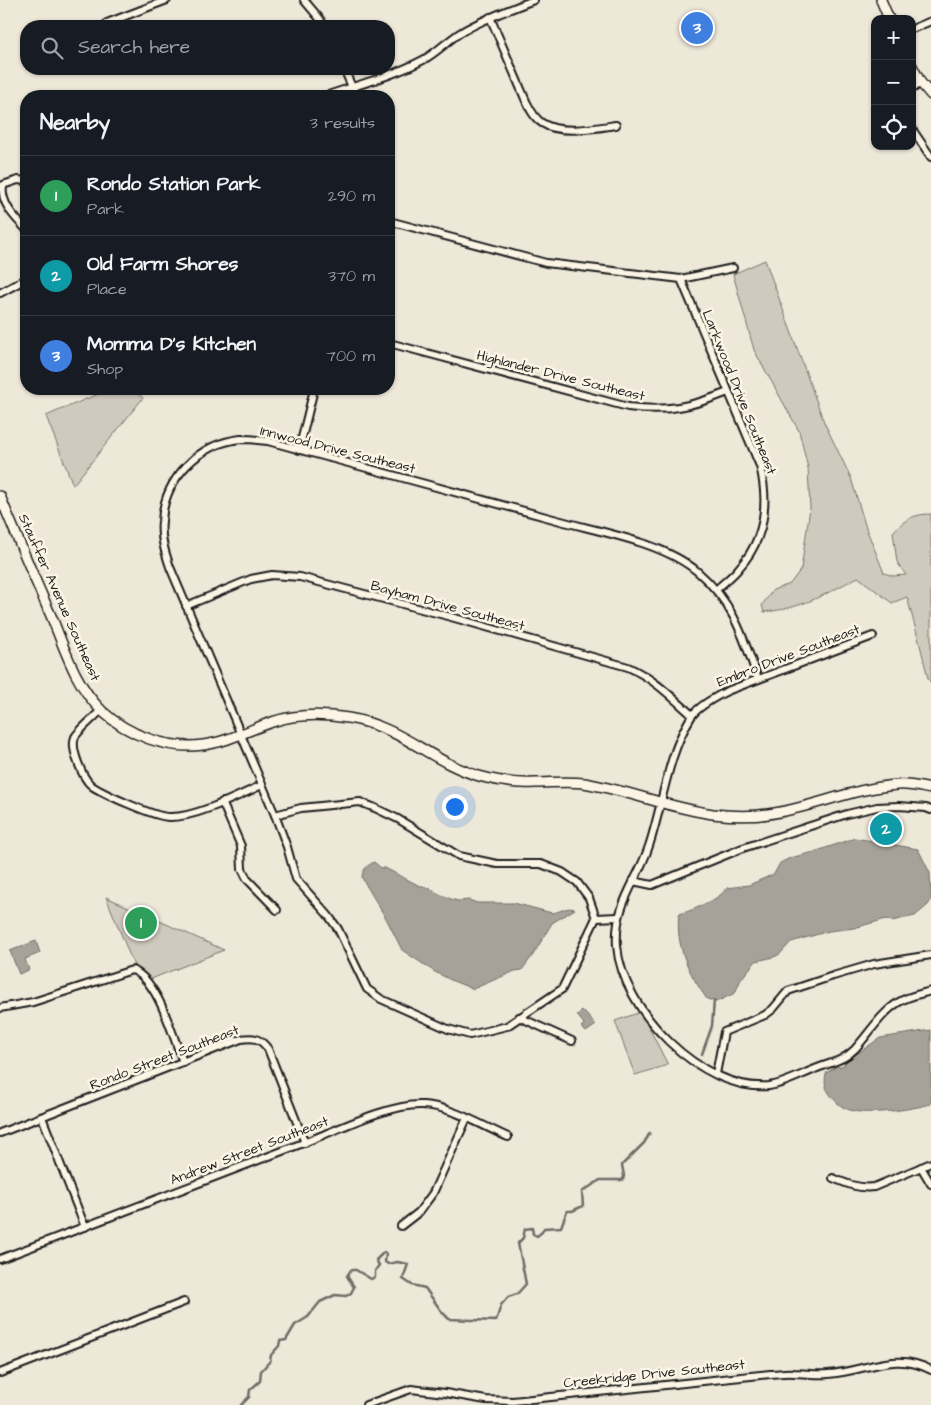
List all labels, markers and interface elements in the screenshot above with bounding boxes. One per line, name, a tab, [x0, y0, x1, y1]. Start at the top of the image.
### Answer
pin: 3	[681, 9, 713, 47]
map controls	[871, 15, 916, 150]
button: +	[871, 15, 916, 60]
search box	[20, 20, 395, 75]
icon: search	[38, 34, 66, 62]
text: Search here	[78, 34, 190, 61]
button: −	[871, 60, 916, 105]
button: locate	[871, 105, 916, 150]
text: Nearby	[40, 108, 110, 137]
text: 3 results	[310, 112, 375, 134]
text: Rondo Station Park	[87, 171, 261, 198]
text: 1	[55, 185, 57, 207]
text: 290 m	[328, 185, 375, 207]
text: Park	[87, 198, 124, 220]
text: Old Farm Shores	[87, 251, 238, 278]
text: 2	[51, 265, 61, 287]
text: 370 m	[328, 265, 375, 287]
text: Place	[87, 278, 127, 300]
street label: Larkwood Drive Southeast	[697, 307, 781, 478]
text: Momma D's Kitchen	[87, 331, 256, 358]
text: 3	[52, 345, 60, 367]
text: 700 m	[326, 345, 375, 367]
street label: Highlander Drive Southeast	[475, 345, 647, 407]
text: Shop	[87, 358, 123, 380]
street label: Innwood Drive Southeast	[258, 421, 418, 479]
street label: Stauffer Avenue Southeast	[13, 510, 105, 685]
street label: Bayham Drive Southeast	[369, 576, 527, 636]
street label: Embro Drive Southeast	[714, 619, 863, 692]
your location	[442, 794, 468, 820]
pin: 2	[870, 810, 902, 848]
pin: 1	[125, 904, 157, 942]
street label: Rondo Street Southeast	[87, 1020, 242, 1096]
street label: Andrew Street Southeast	[167, 1111, 332, 1190]
street label: Creekridge Drive Southeast	[562, 1354, 746, 1393]

